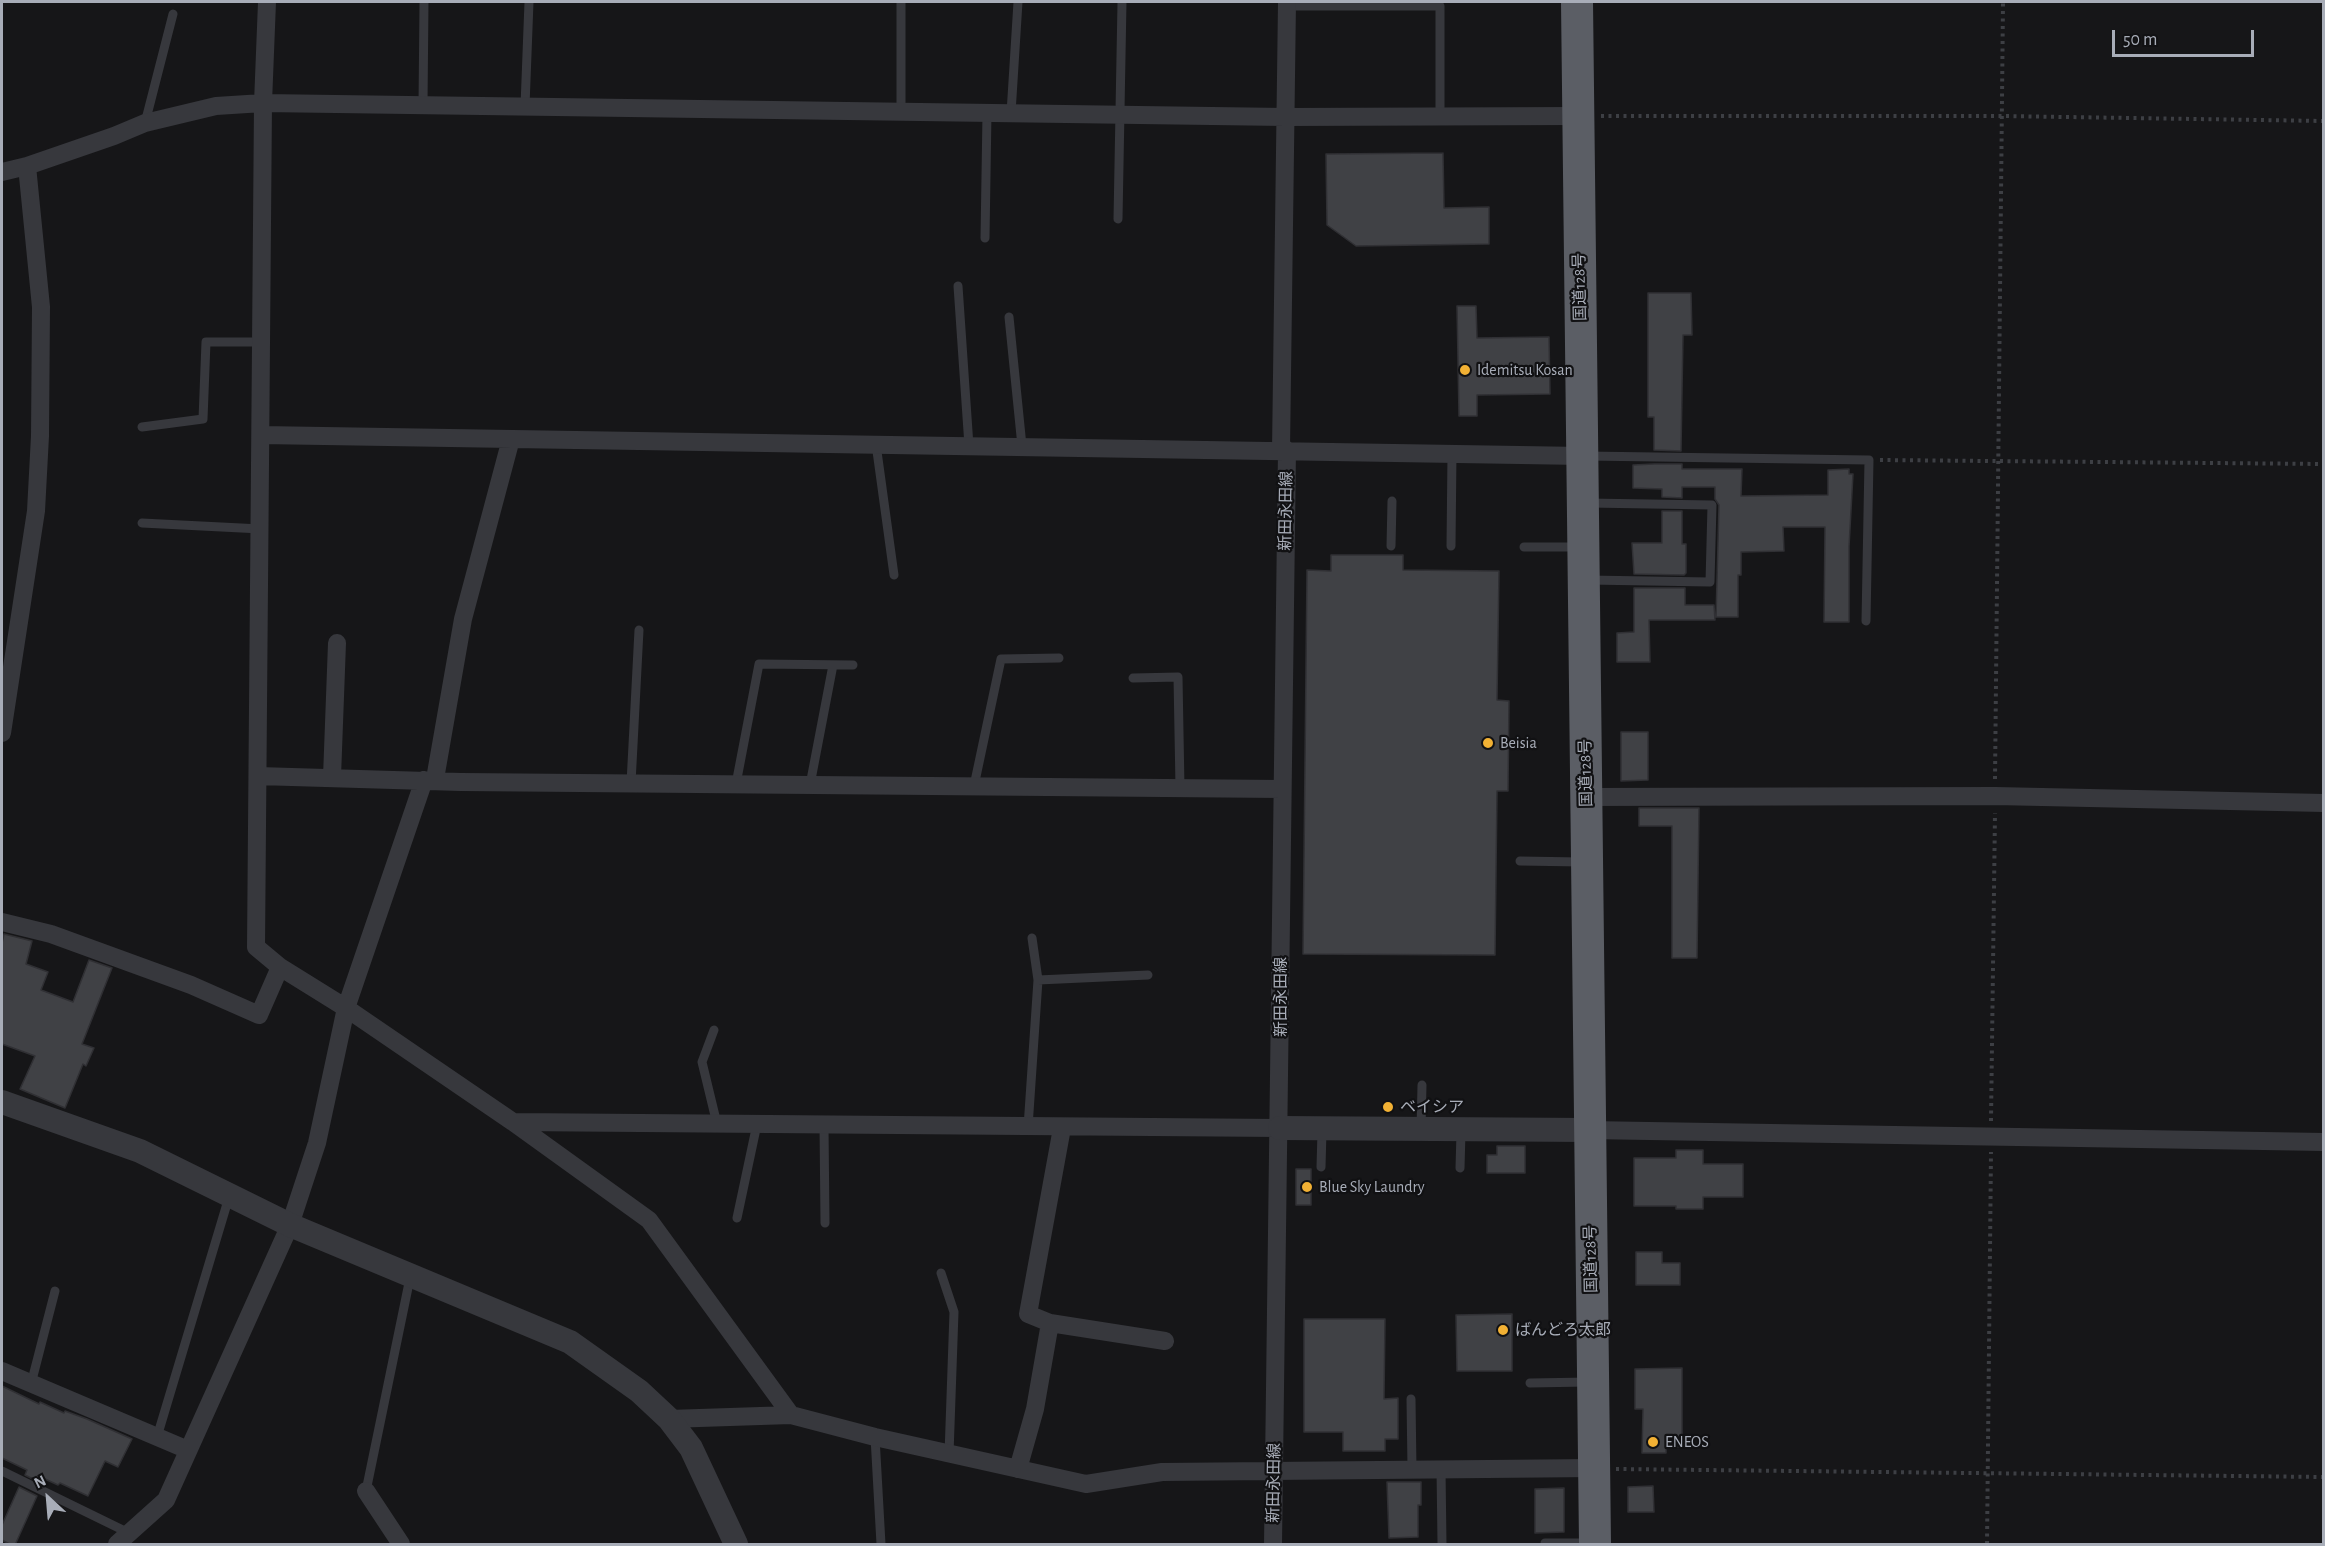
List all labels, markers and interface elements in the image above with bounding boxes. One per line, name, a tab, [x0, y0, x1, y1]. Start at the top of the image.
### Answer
scale bar	[2115, 18, 2258, 56]
text: 50 m	[2123, 31, 2157, 49]
street label: 国道128号	[1570, 253, 1590, 321]
place label: Idemitsu Kosan	[1477, 360, 1573, 380]
marker: Idemitsu Kosan	[1458, 363, 1472, 377]
street label: 新田永田線	[1276, 471, 1296, 551]
place label: Beisia	[1500, 733, 1537, 753]
marker: Beisia	[1481, 736, 1495, 750]
street label: 国道128号	[1576, 739, 1596, 807]
street label: 新田永田線	[1271, 957, 1291, 1037]
place label: ベイシア	[1400, 1097, 1464, 1117]
marker: ベイシア	[1381, 1100, 1395, 1114]
place label: Blue Sky Laundry	[1319, 1177, 1425, 1197]
marker: Blue Sky Laundry	[1300, 1180, 1314, 1194]
street label: 国道128号	[1581, 1225, 1601, 1293]
place label: ばんどろ太郎	[1515, 1320, 1611, 1340]
marker: ばんどろ太郎	[1496, 1323, 1510, 1337]
place label: ENEOS	[1665, 1432, 1709, 1452]
marker: ENEOS	[1646, 1435, 1660, 1449]
street label: 新田永田線	[1264, 1443, 1284, 1523]
north arrow	[18, 1468, 78, 1528]
text: N	[32, 1472, 49, 1491]

